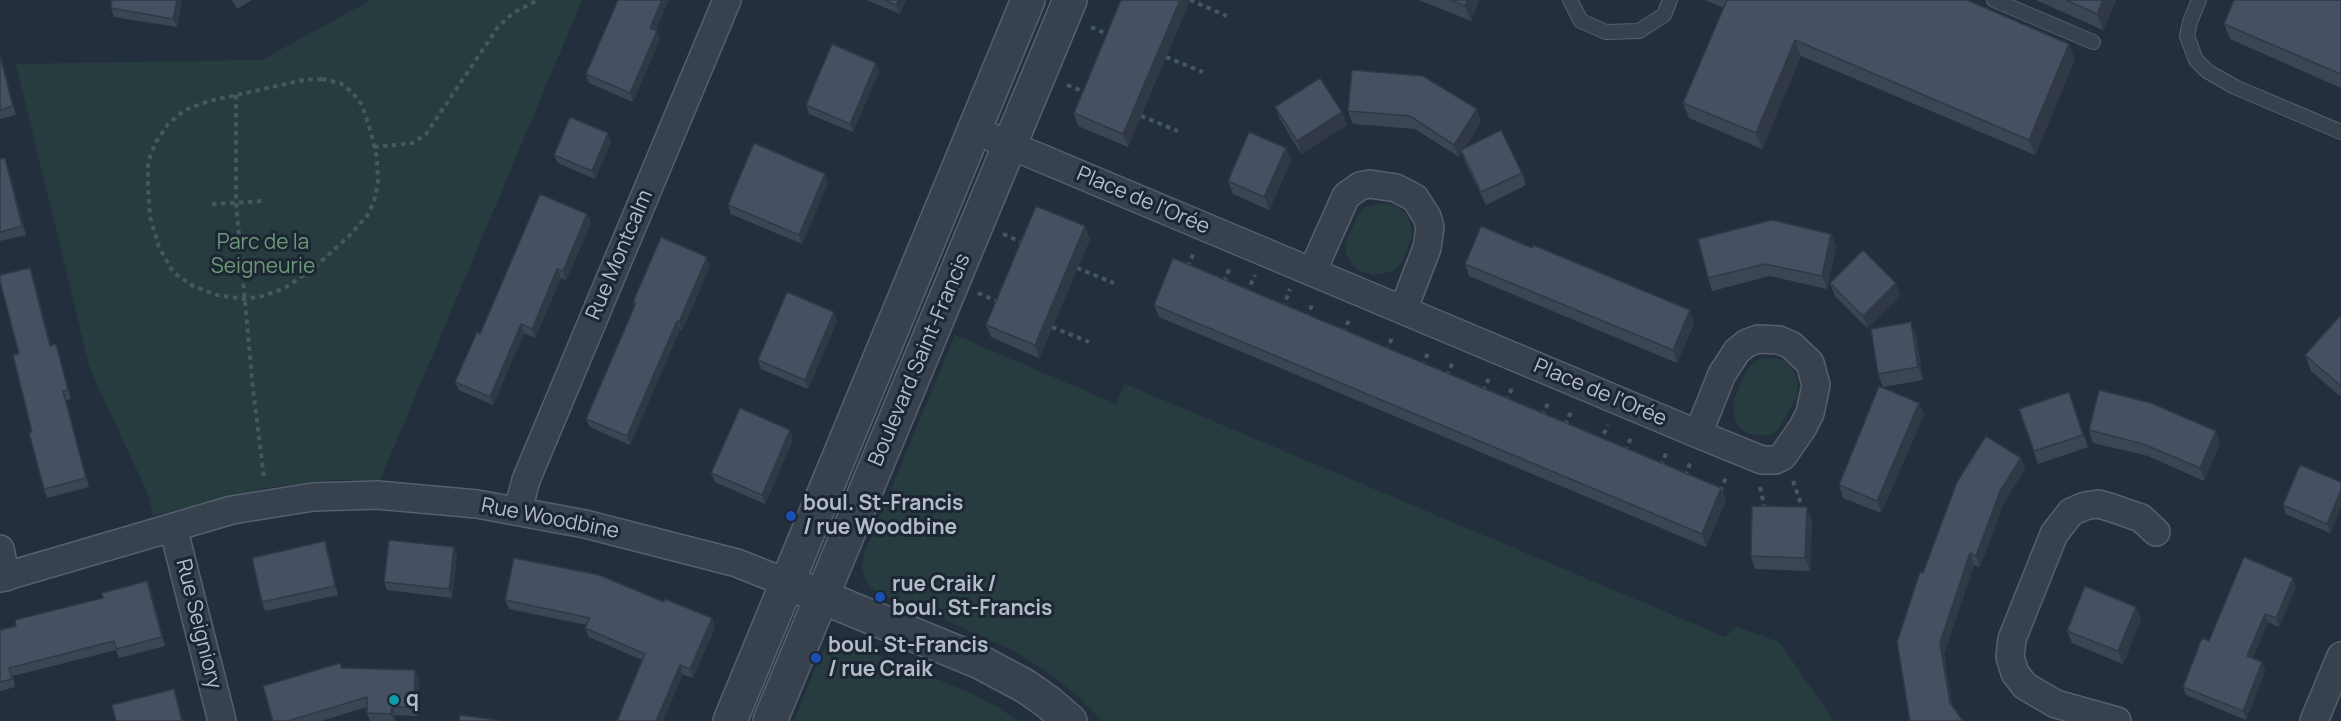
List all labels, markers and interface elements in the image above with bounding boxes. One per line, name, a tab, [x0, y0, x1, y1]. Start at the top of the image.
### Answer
street label: Place de l'Orée	[1073, 162, 1213, 240]
street label: Rue Montcalm	[581, 186, 659, 324]
park label: Parc de la Seigneurie	[211, 230, 315, 280]
street label: Boulevard Saint-Francis	[864, 250, 976, 470]
street label: Place de l'Orée	[1530, 354, 1670, 432]
place label: boul. St-Francis / rue Woodbine	[803, 491, 963, 541]
street label: Rue Woodbine	[479, 493, 621, 545]
marker: boul. St-Francis / rue Woodbine	[784, 509, 798, 523]
street label: Rue Seigniory	[170, 556, 226, 692]
place label: rue Craik / boul. St-Francis	[892, 572, 1052, 622]
marker: rue Craik / boul. St-Francis	[873, 590, 887, 604]
place label: boul. St-Francis / rue Craik	[828, 633, 988, 683]
marker: boul. St-Francis / rue Craik	[809, 651, 823, 665]
place label: q	[406, 687, 419, 713]
marker: q	[387, 693, 401, 707]

